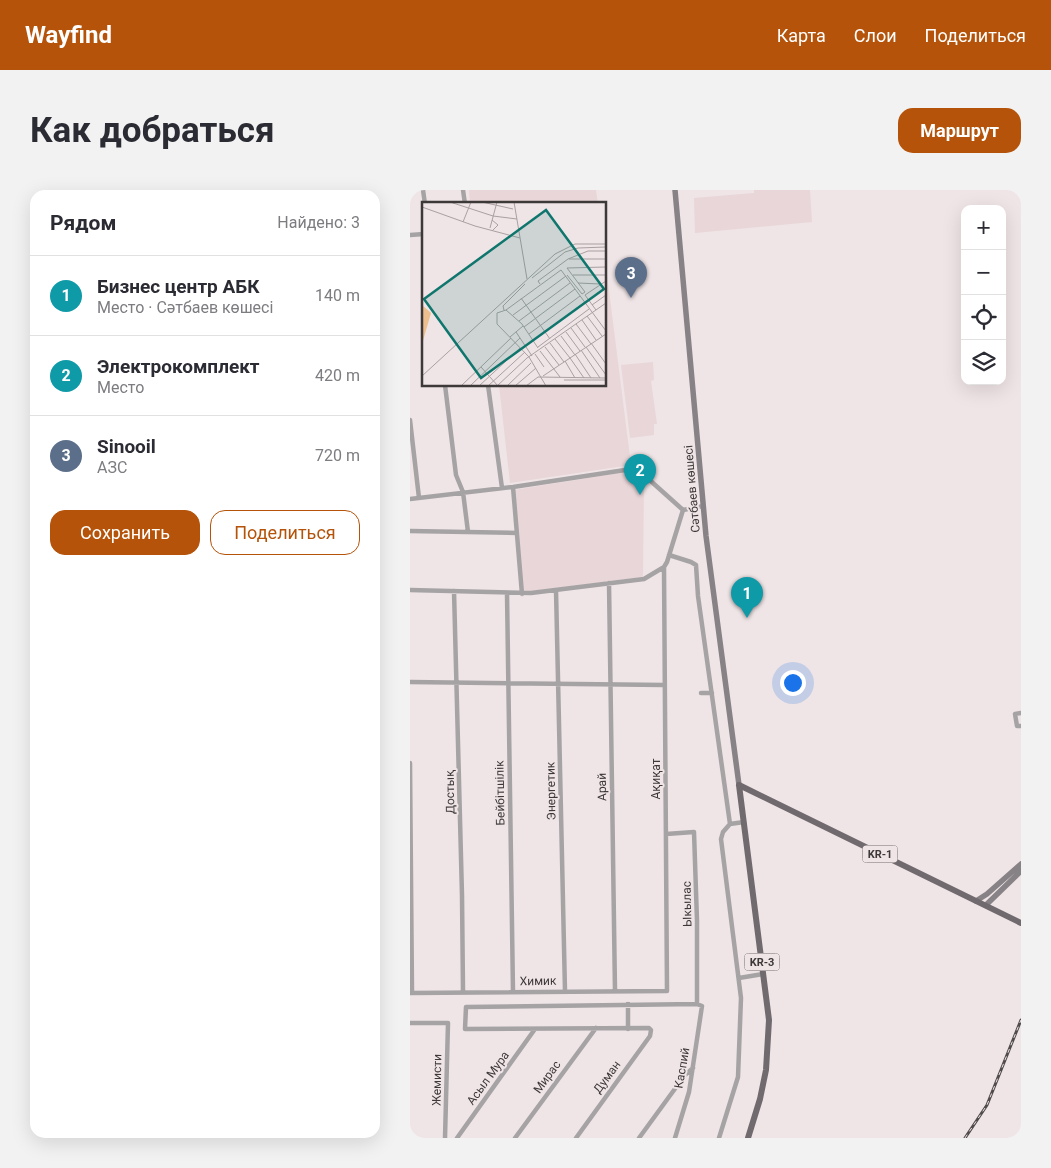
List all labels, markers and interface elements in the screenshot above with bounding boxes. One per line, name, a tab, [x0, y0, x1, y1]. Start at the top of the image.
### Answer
text: Wayfind	[25, 21, 112, 49]
text: Карта	[777, 25, 826, 46]
text: Слои	[854, 25, 897, 46]
text: Поделиться	[925, 25, 1026, 46]
button: Маршрут	[898, 108, 1021, 153]
text: Как добраться	[30, 110, 275, 151]
inset map	[422, 202, 606, 386]
map controls	[961, 205, 1006, 385]
button: +	[961, 205, 1006, 250]
text: Рядом	[50, 211, 116, 235]
text: Найдено: 3	[277, 213, 360, 232]
button: −	[961, 250, 1006, 295]
pin: 3	[615, 257, 647, 298]
text: Бизнес центр АБК	[97, 275, 259, 298]
text: 1	[61, 286, 71, 305]
text: 140 m	[315, 286, 360, 305]
button: locate	[961, 295, 1006, 340]
text: Место · Сәтбаев көшесі	[97, 298, 273, 317]
button: layers	[961, 340, 1006, 385]
text: Электрокомплект	[97, 355, 260, 378]
text: 2	[61, 366, 71, 385]
text: 420 m	[315, 366, 360, 385]
text: Место	[97, 378, 144, 397]
text: Sinooil	[97, 435, 156, 458]
street label: Сәтбаев көшесі	[681, 445, 703, 533]
text: 3	[61, 446, 71, 465]
text: 720 m	[315, 446, 360, 465]
pin: 2	[624, 454, 656, 495]
text: АЗС	[97, 458, 127, 477]
button: Сохранить	[50, 510, 200, 555]
button: Поделиться	[210, 510, 360, 555]
pin: 1	[731, 577, 763, 618]
your location	[780, 670, 806, 696]
street label: Ақиқат	[649, 758, 663, 800]
street label: Бейбітшілік	[492, 760, 508, 826]
street label: Энергетик	[543, 761, 559, 820]
street label: Достық	[443, 770, 457, 814]
street label: Арай	[595, 773, 609, 801]
road number: KR-1	[862, 846, 898, 862]
street label: Ыкылас	[680, 881, 694, 927]
road number: KR-3	[744, 954, 780, 970]
street label: Химик	[519, 974, 557, 988]
street label: Каспий	[672, 1046, 692, 1090]
street label: Асыл Мура	[464, 1048, 512, 1108]
street label: Жемисти	[430, 1054, 444, 1106]
street label: Мирас	[530, 1058, 564, 1096]
street label: Думан	[590, 1058, 624, 1096]

